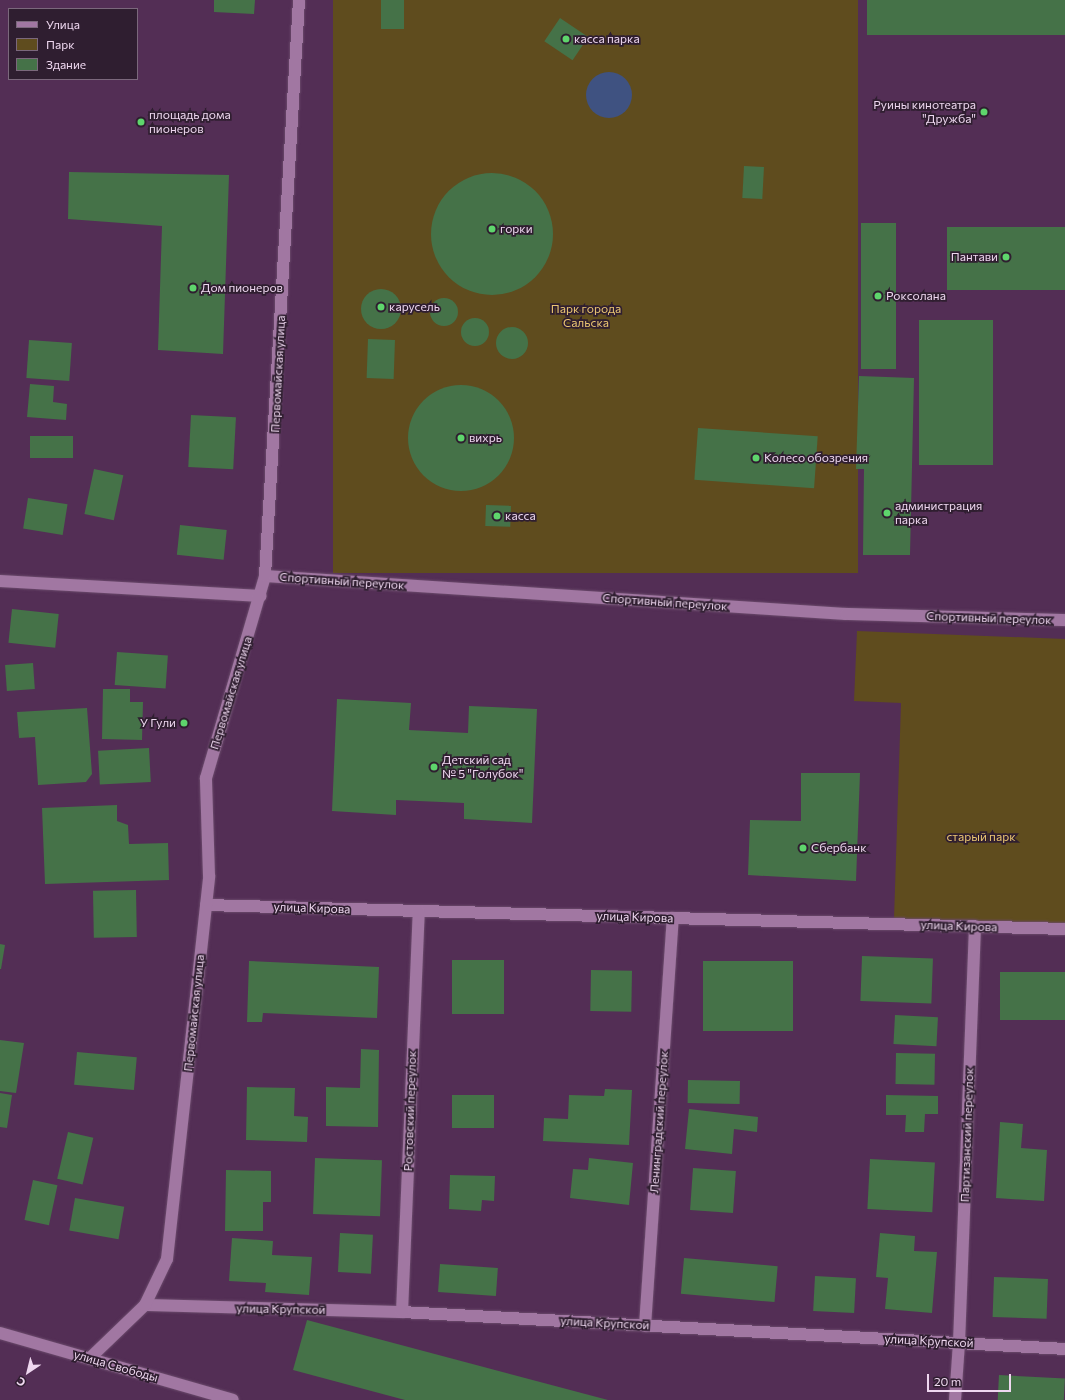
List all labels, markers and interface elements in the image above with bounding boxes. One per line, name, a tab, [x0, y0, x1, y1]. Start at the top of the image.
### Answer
legend	[8, 8, 138, 80]
text: Улица	[46, 17, 80, 31]
place label: касса парка	[574, 32, 640, 46]
marker: касса парка	[561, 34, 571, 44]
text: Парк	[46, 37, 75, 51]
text: Здание	[46, 57, 86, 71]
place label: Руины кинотеатра "Дружба"	[873, 98, 976, 126]
marker: Руины кинотеатра "Дружба"	[979, 107, 989, 117]
place label: площадь дома пионеров	[149, 108, 231, 136]
marker: площадь дома пионеров	[136, 117, 146, 127]
place label: горки	[500, 222, 533, 236]
marker: горки	[487, 224, 497, 234]
place label: Пантави	[951, 250, 998, 264]
marker: Пантави	[1001, 252, 1011, 262]
place label: Дом пионеров	[201, 281, 283, 295]
marker: Дом пионеров	[188, 283, 198, 293]
place label: Роксолана	[886, 289, 946, 303]
marker: Роксолана	[873, 291, 883, 301]
place label: карусель	[389, 300, 440, 314]
marker: карусель	[376, 302, 386, 312]
park label: Парк города Сальска	[551, 302, 621, 330]
street label: Первомайская улица	[268, 315, 288, 433]
place label: вихрь	[469, 431, 502, 445]
marker: вихрь	[456, 433, 466, 443]
place label: Колесо обозрения	[764, 451, 868, 465]
marker: Колесо обозрения	[751, 453, 761, 463]
place label: администрация парка	[895, 499, 982, 527]
marker: администрация парка	[882, 508, 892, 518]
place label: касса	[505, 509, 536, 523]
marker: касса	[492, 511, 502, 521]
street label: Спортивный переулок	[279, 569, 405, 593]
street label: Спортивный переулок	[602, 590, 728, 614]
street label: Спортивный переулок	[926, 609, 1052, 627]
street label: Первомайская улица	[207, 635, 255, 751]
place label: У Гули	[140, 716, 176, 730]
marker: У Гули	[179, 718, 189, 728]
place label: Детский сад № 5 "Голубок"	[442, 753, 523, 781]
marker: Детский сад № 5 "Голубок"	[429, 762, 439, 772]
park label: старый парк	[946, 830, 1016, 844]
place label: Сбербанк	[811, 841, 867, 855]
marker: Сбербанк	[798, 843, 808, 853]
street label: улица Кирова	[273, 899, 351, 917]
street label: улица Кирова	[596, 908, 674, 926]
street label: улица Кирова	[920, 917, 998, 935]
street label: Первомайская улица	[181, 954, 207, 1072]
street label: Ростовский переулок	[401, 1050, 419, 1172]
street label: Ленинградский переулок	[647, 1050, 671, 1194]
street label: Партизанский переулок	[957, 1067, 977, 1203]
street label: улица Крупской	[236, 1301, 326, 1317]
street label: улица Крупской	[560, 1313, 650, 1333]
street label: улица Крупской	[884, 1331, 974, 1351]
street label: улица Свободы	[72, 1347, 160, 1385]
north arrow	[8, 1352, 48, 1392]
scale bar	[929, 1366, 1013, 1392]
text: 20 m	[934, 1374, 961, 1388]
text: С	[14, 1375, 28, 1390]

